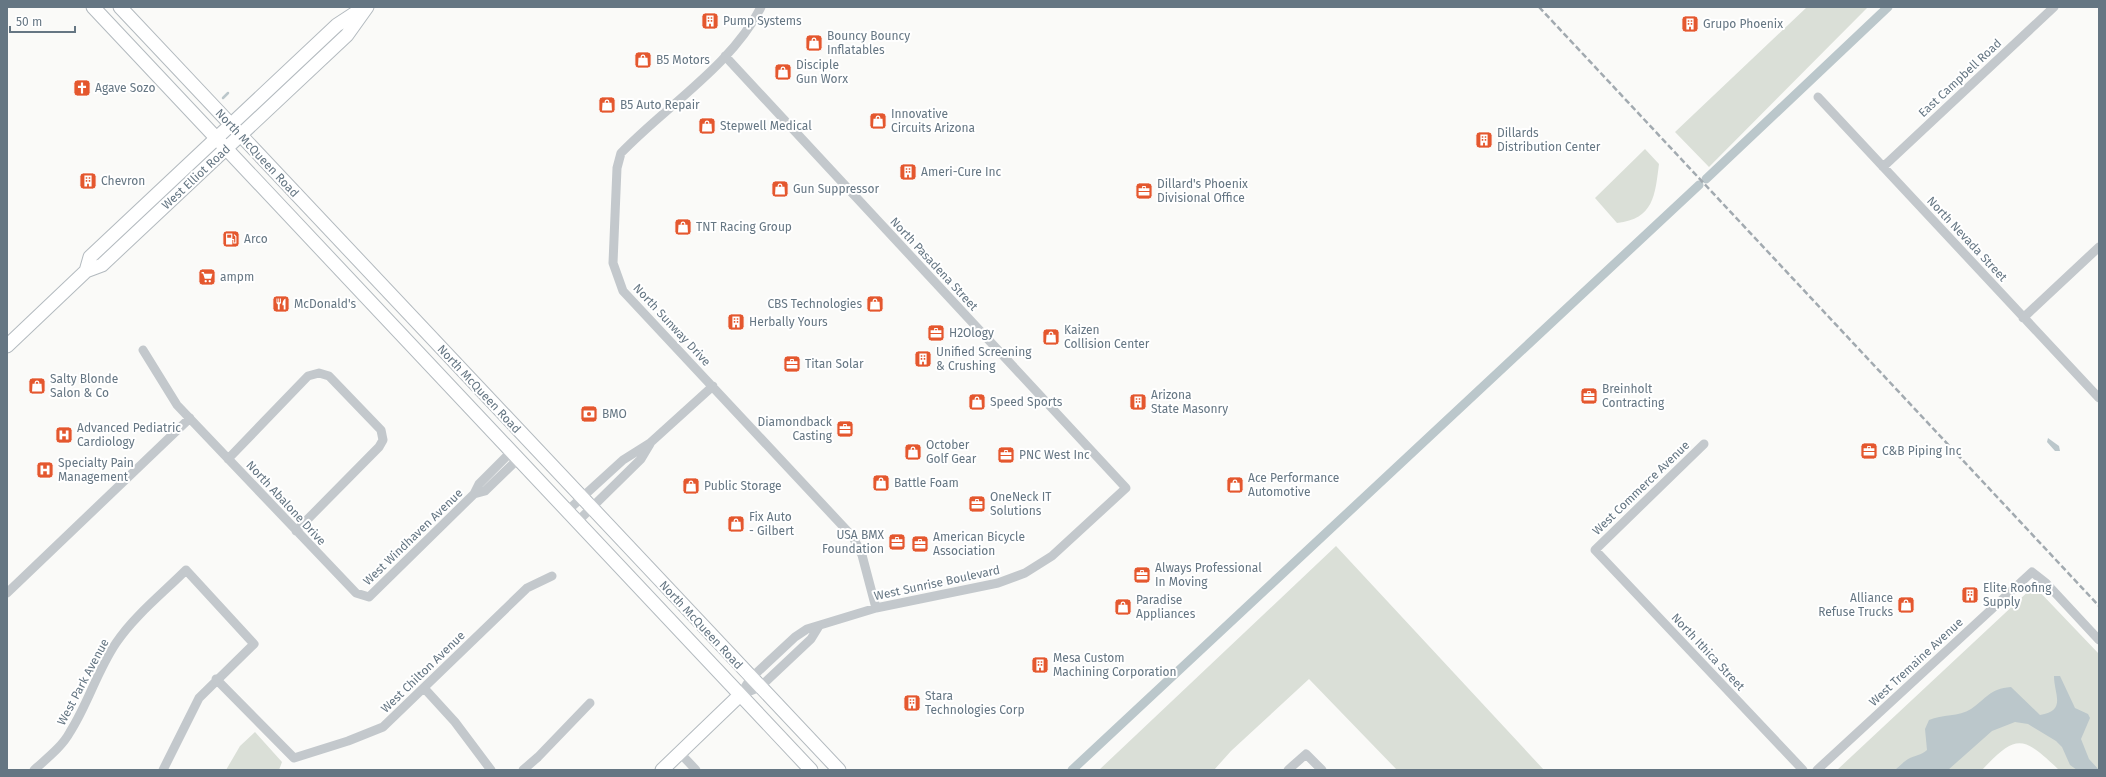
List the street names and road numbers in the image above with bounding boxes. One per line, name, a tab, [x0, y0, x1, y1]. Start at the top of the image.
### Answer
street label: East Campbell Road	[1916, 36, 2004, 120]
street label: North McQueen Road	[212, 106, 302, 200]
street label: West Elliot Road	[159, 142, 233, 212]
street label: North Nevada Street	[1924, 194, 2010, 285]
street label: North Pasadena Street	[887, 215, 981, 314]
street label: North Sunway Drive	[630, 281, 714, 369]
street label: North McQueen Road	[434, 342, 524, 436]
street label: West Commerce Avenue	[1590, 438, 1692, 538]
street label: North Abalone Drive	[243, 458, 329, 548]
street label: West Windhaven Avenue	[360, 486, 466, 588]
street label: West Sunrise Boulevard	[873, 563, 1001, 603]
street label: North McQueen Road	[656, 578, 746, 672]
street label: North Ithica Street	[1669, 610, 1748, 694]
street label: West Tremaine Avenue	[1866, 615, 1966, 709]
street label: West Chilton Avenue	[378, 628, 468, 716]
street label: West Park Avenue	[54, 636, 112, 728]

